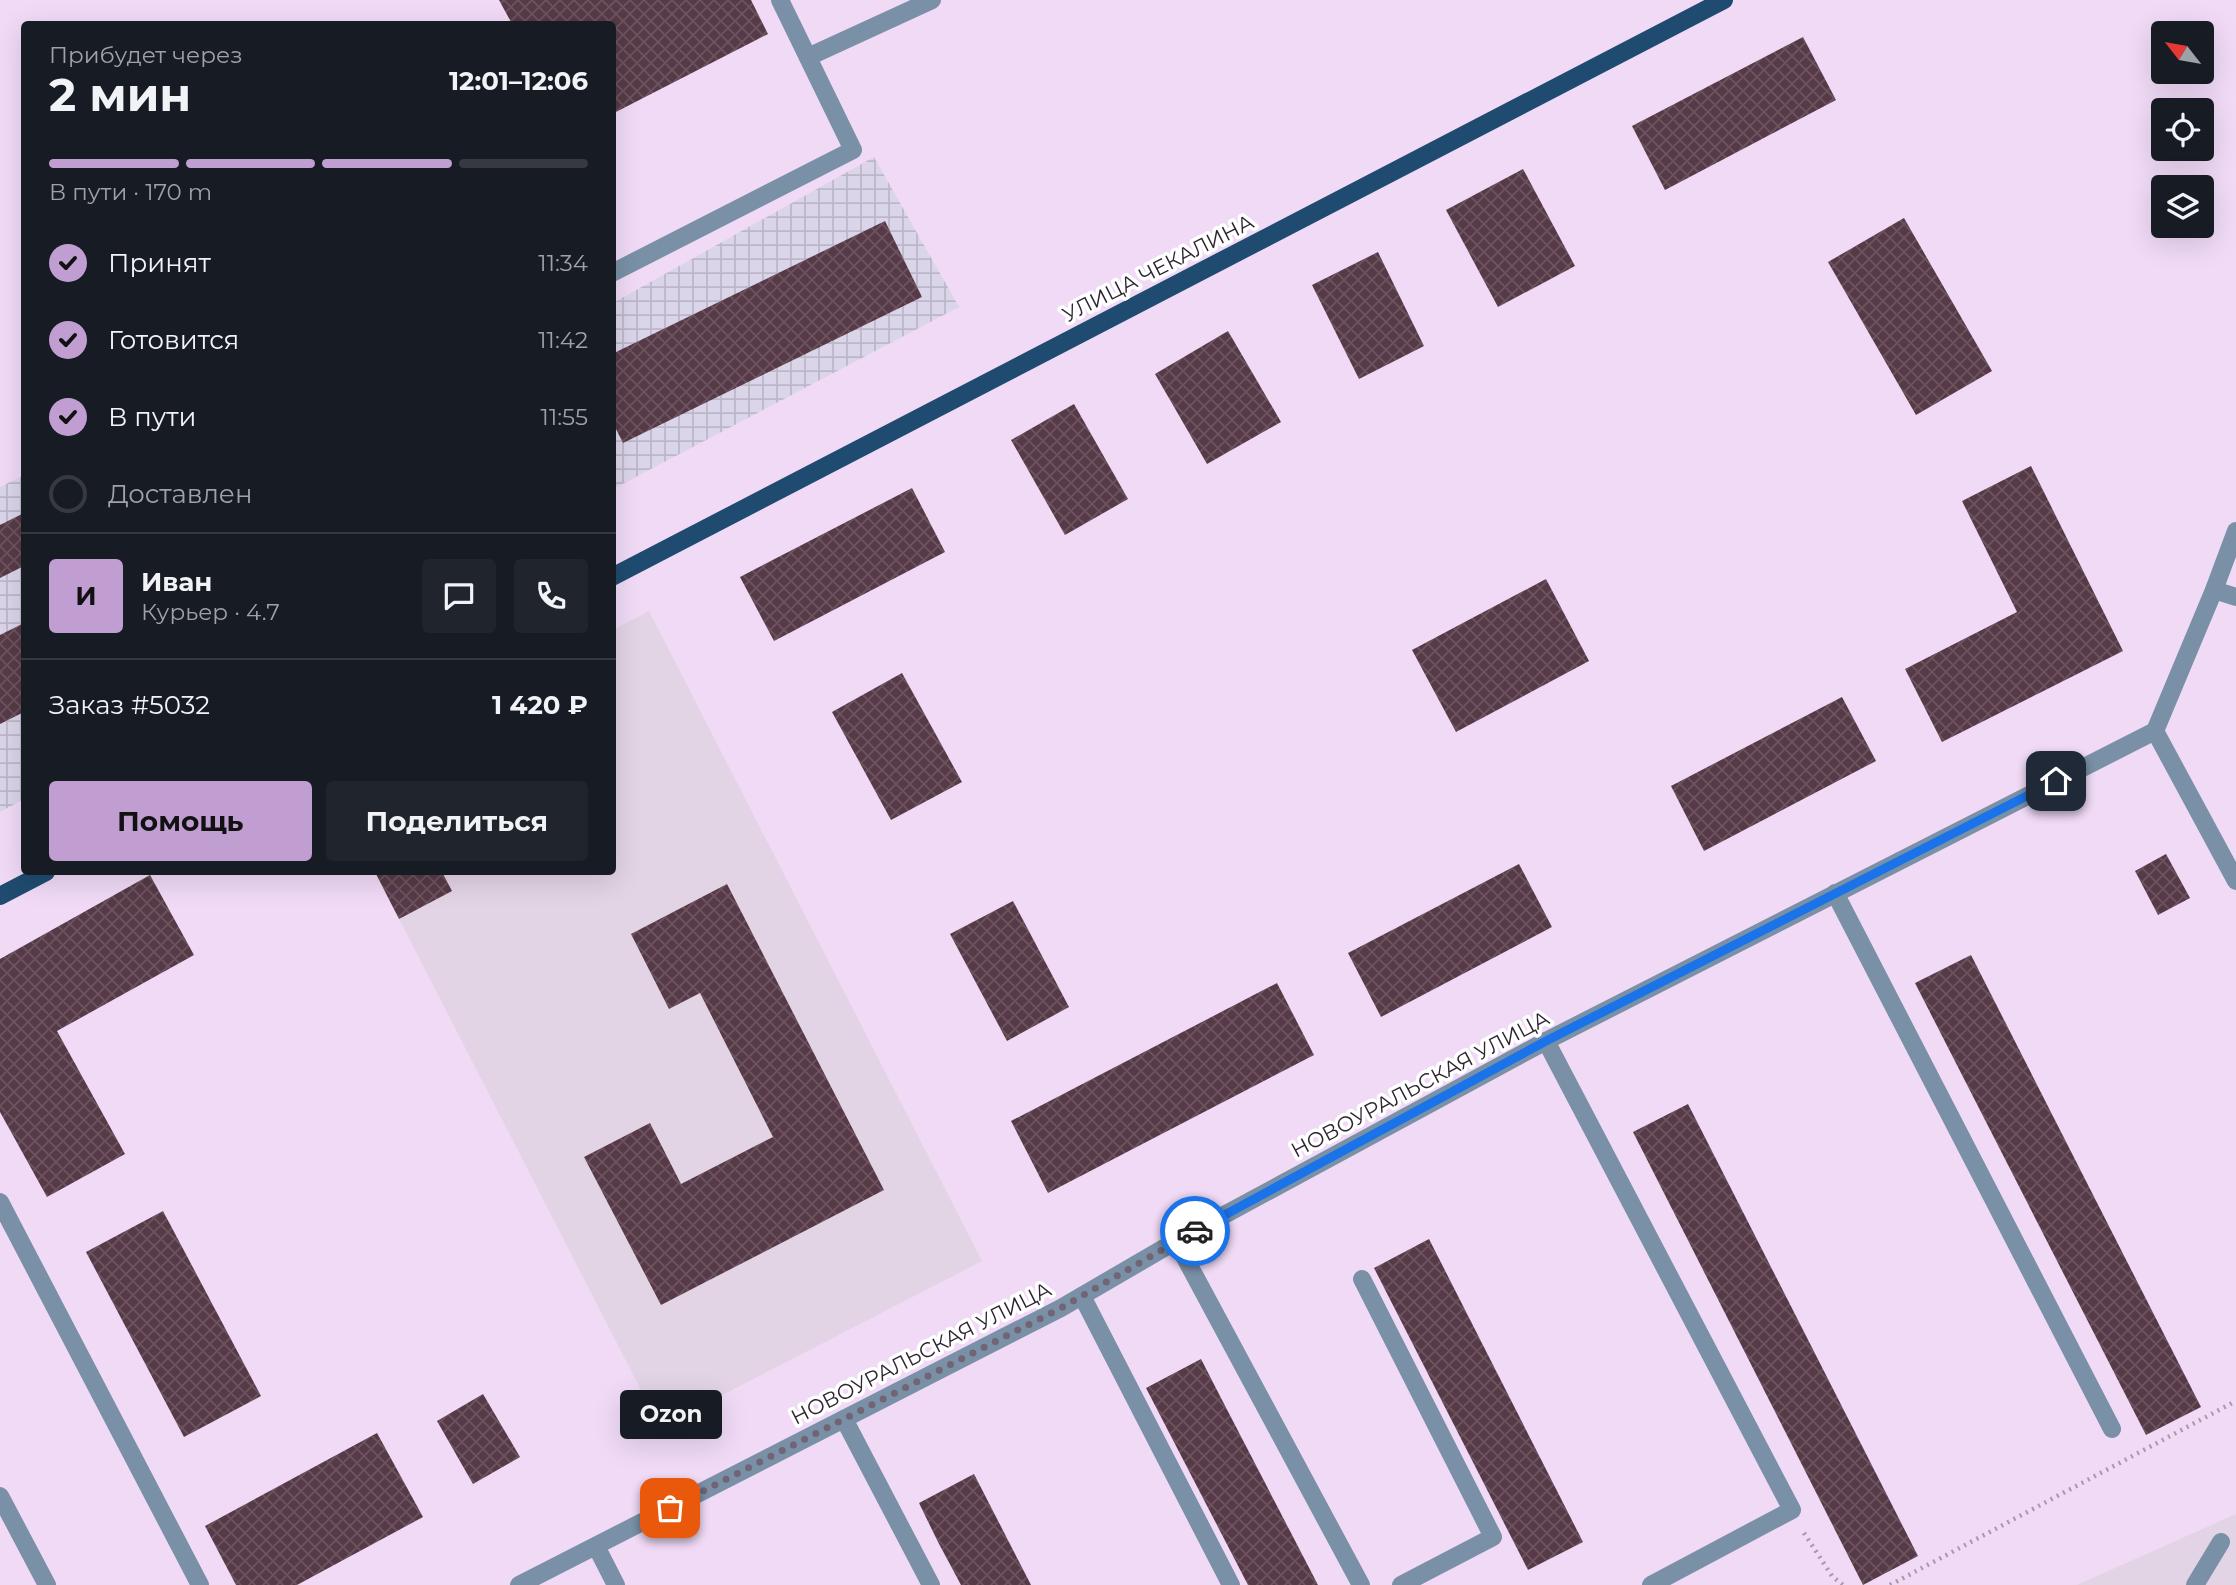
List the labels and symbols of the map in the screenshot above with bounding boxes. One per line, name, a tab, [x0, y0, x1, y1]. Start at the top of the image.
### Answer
north arrow	[2151, 21, 2214, 84]
street label: УЛИЦА ЧЕКАЛИНА	[1058, 209, 1258, 327]
pin	[2026, 751, 2086, 811]
street label: НОВОУРАЛЬСКАЯ УЛИЦА	[1287, 1005, 1554, 1163]
courier	[1160, 1196, 1230, 1266]
street label: НОВОУРАЛЬСКАЯ УЛИЦА	[787, 1276, 1056, 1430]
callout: Ozon	[619, 1389, 721, 1438]
pin	[640, 1478, 700, 1538]

